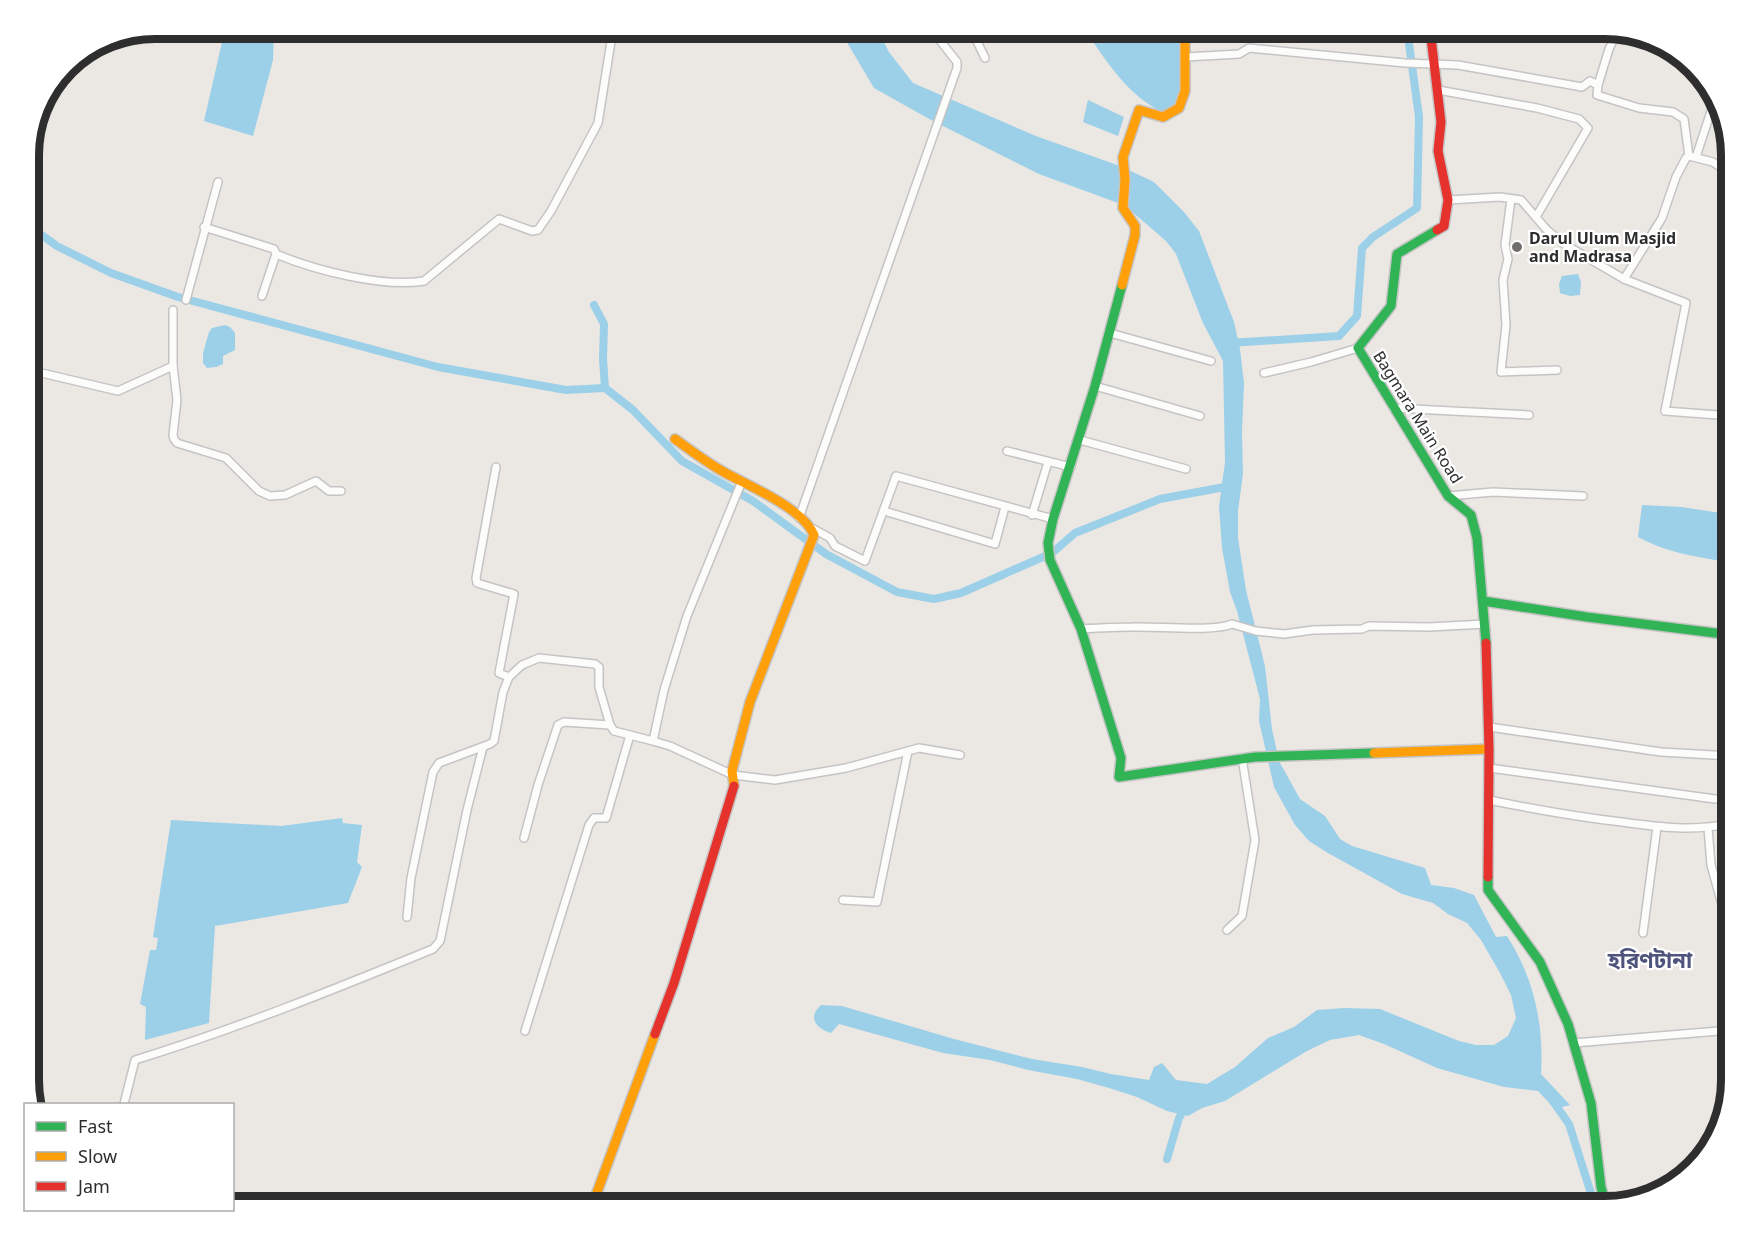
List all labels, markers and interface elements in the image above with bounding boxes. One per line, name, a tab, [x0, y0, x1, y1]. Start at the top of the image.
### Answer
place label: Darul Ulum Masjid and Madrasa	[1529, 227, 1676, 267]
marker: Darul Ulum Masjid and Madrasa	[1510, 240, 1524, 254]
street label: Bagmara Main Road	[1368, 346, 1468, 488]
district label: হরিণটানা	[1607, 944, 1693, 974]
legend	[24, 1103, 234, 1211]
text: Fast	[78, 1114, 113, 1138]
text: Slow	[78, 1144, 117, 1168]
text: Jam	[76, 1174, 110, 1198]

